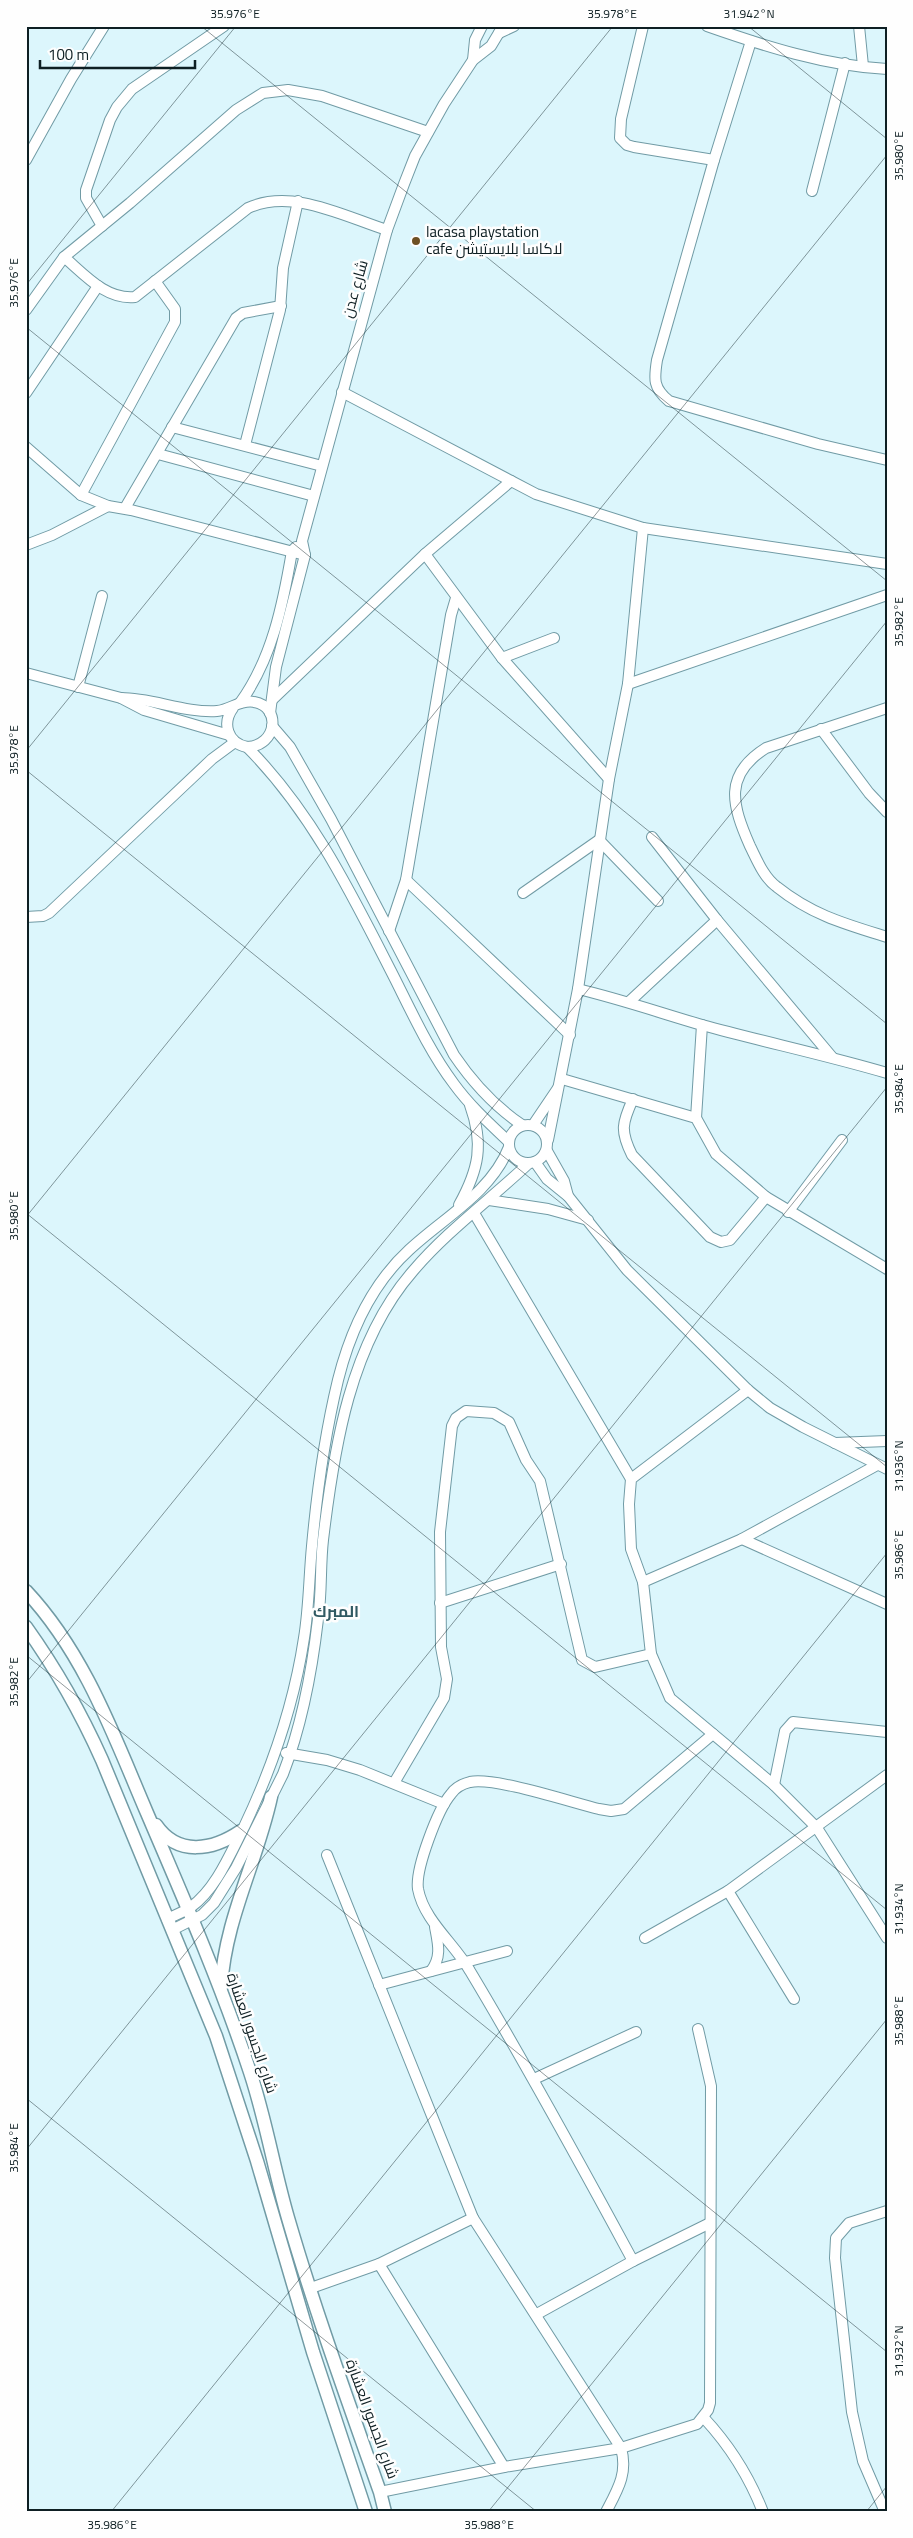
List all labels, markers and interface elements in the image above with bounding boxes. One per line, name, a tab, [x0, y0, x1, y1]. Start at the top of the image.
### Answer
text: 35.976°E	[210, 2, 260, 25]
text: 35.978°E	[587, 2, 637, 25]
text: 31.942°N	[723, 2, 775, 25]
scale bar	[40, 38, 195, 70]
text: 100 m	[48, 40, 89, 69]
text: 35.980°E	[887, 131, 910, 181]
place label: lacasa playstation cafe لاكاسا بلايستيشن	[426, 217, 562, 263]
marker: lacasa playstation cafe لاكاسا بلايستيشن	[410, 235, 422, 247]
street label: شارع عدن	[332, 256, 377, 321]
text: 35.976°E	[2, 258, 25, 308]
text: 35.982°E	[887, 597, 910, 647]
text: 35.978°E	[2, 725, 25, 775]
text: 35.984°E	[887, 1064, 910, 1114]
text: 35.980°E	[2, 1191, 25, 1241]
text: 31.936°N	[887, 1440, 910, 1492]
text: 35.986°E	[887, 1530, 910, 1580]
district label: المبرك	[313, 1596, 359, 1626]
text: 35.982°E	[2, 1657, 25, 1707]
text: 31.934°N	[887, 1883, 910, 1935]
street label: شارع الجسور العشارة	[218, 1968, 287, 2097]
text: 35.988°E	[887, 1996, 910, 2046]
text: 35.984°E	[2, 2123, 25, 2173]
text: 31.932°N	[887, 2325, 910, 2377]
street label: شارع الجسور العشارة	[337, 2355, 408, 2483]
text: 35.986°E	[87, 2513, 137, 2536]
text: 35.988°E	[464, 2513, 514, 2536]

